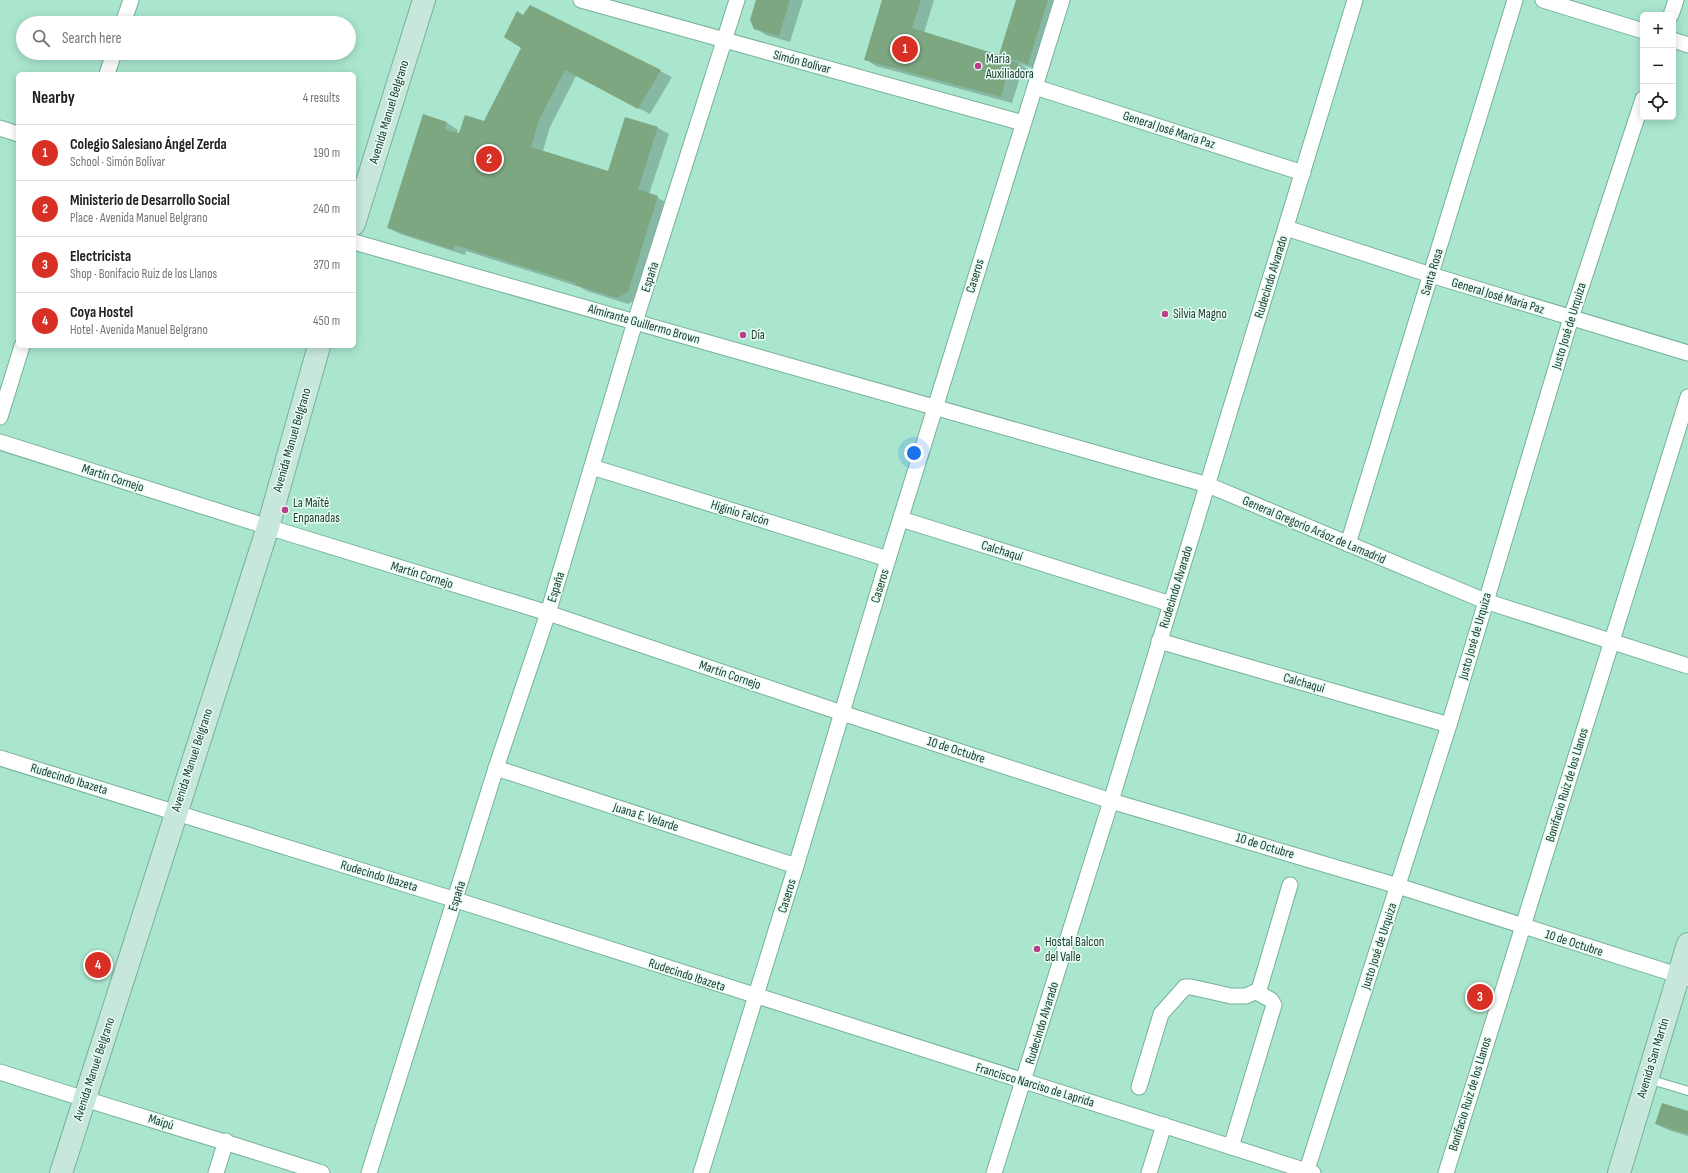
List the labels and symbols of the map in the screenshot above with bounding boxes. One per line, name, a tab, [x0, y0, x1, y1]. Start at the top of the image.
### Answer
pin: 1	[892, 34, 918, 64]
street label: Simón Bolívar	[771, 47, 833, 77]
place label: María Auxiliadora	[985, 51, 1034, 82]
street label: Avenida Manuel Belgrano	[365, 58, 412, 167]
marker: María Auxiliadora	[973, 61, 983, 71]
street label: General José María Paz	[1121, 107, 1218, 153]
pin: 2	[476, 144, 502, 174]
street label: Rudecindo Alvarado	[1251, 234, 1291, 320]
street label: Santa Rosa	[1417, 247, 1447, 297]
street label: Caseros	[962, 257, 988, 295]
street label: España	[638, 260, 662, 294]
street label: General José María Paz	[1450, 274, 1547, 318]
street label: Justo José de Urquiza	[1548, 281, 1590, 372]
street label: Almirante Guillermo Brown	[585, 300, 702, 348]
place label: Silvia Magno	[1173, 306, 1227, 322]
marker: Silvia Magno	[1160, 309, 1170, 319]
place label: Día	[751, 327, 765, 343]
marker: Día	[738, 330, 748, 340]
street label: Avenida Manuel Belgrano	[269, 386, 315, 495]
your location	[904, 443, 924, 463]
street label: Martín Cornejo	[80, 460, 146, 496]
street label: General Gregorio Aráoz de Lamadrid	[1240, 493, 1388, 567]
place label: La Maïté Enpanadas	[293, 495, 340, 526]
street label: Higinio Falcón	[709, 497, 771, 529]
marker: La Maïté Enpanadas	[280, 505, 290, 515]
street label: Calchaquí	[979, 537, 1025, 565]
street label: Rudecindo Alvarado	[1156, 544, 1196, 630]
street label: Martín Cornejo	[389, 558, 455, 592]
street label: Caseros	[867, 567, 893, 605]
street label: España	[544, 570, 568, 604]
street label: Justo José de Urquiza	[1455, 591, 1495, 682]
street label: Martín Cornejo	[697, 657, 763, 693]
street label: Calchaquí	[1281, 669, 1327, 697]
street label: Avenida Manuel Belgrano	[167, 706, 216, 815]
street label: Bonifacio Ruiz de los Llanos	[1542, 726, 1592, 844]
street label: 10 de Octubre	[925, 733, 987, 767]
street label: Rudecindo Ibazeta	[29, 760, 109, 798]
street label: Juana E. Velarde	[610, 799, 681, 835]
street label: 10 de Octubre	[1234, 830, 1296, 862]
street label: Rudecindo Ibazeta	[339, 857, 419, 895]
street label: Caseros	[774, 877, 800, 915]
street label: España	[445, 879, 469, 913]
street label: Justo José de Urquiza	[1357, 901, 1400, 992]
street label: 10 de Octubre	[1543, 926, 1605, 960]
place label: Hostal Balcon del Valle	[1045, 934, 1104, 965]
marker: Hostal Balcon del Valle	[1032, 944, 1042, 954]
pin: 4	[85, 950, 111, 980]
street label: Rudecindo Ibazeta	[647, 955, 727, 995]
street label: Rudecindo Alvarado	[1022, 980, 1062, 1066]
pin: 3	[1467, 982, 1493, 1012]
street label: Avenida Manuel Belgrano	[69, 1015, 118, 1124]
street label: Avenida San Martín	[1633, 1016, 1673, 1101]
street label: Bonifacio Ruiz de los Llanos	[1445, 1035, 1495, 1153]
street label: Francisco Narciso de Laprida	[974, 1059, 1096, 1111]
street label: Maipú	[146, 1111, 176, 1133]

